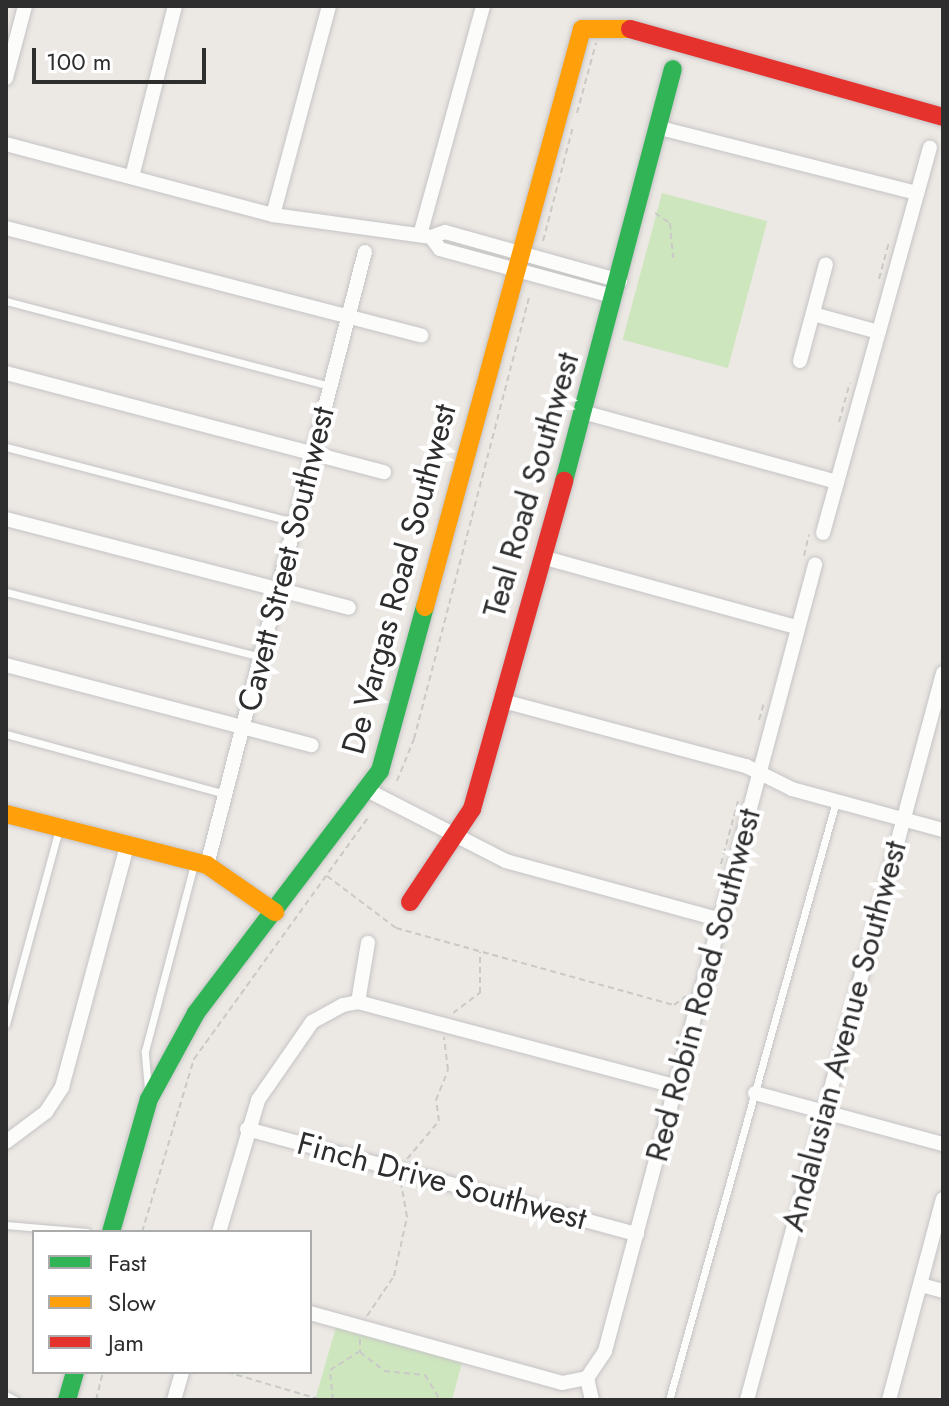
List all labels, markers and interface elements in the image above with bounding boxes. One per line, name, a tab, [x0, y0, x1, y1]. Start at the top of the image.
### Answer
scale bar	[36, 32, 210, 82]
text: 100 m	[46, 44, 112, 79]
street label: Teal Road Southwest	[475, 348, 587, 622]
street label: De Vargas Road Southwest	[334, 400, 464, 758]
street label: Cavett Street Southwest	[230, 403, 342, 715]
street label: Red Robin Road Southwest	[637, 804, 769, 1166]
street label: Andalusian Avenue Southwest	[773, 837, 915, 1235]
street label: Finch Drive Southwest	[293, 1124, 591, 1238]
legend	[32, 1230, 312, 1374]
text: Fast	[108, 1245, 146, 1280]
text: Slow	[108, 1285, 156, 1320]
text: Jam	[108, 1325, 144, 1360]

